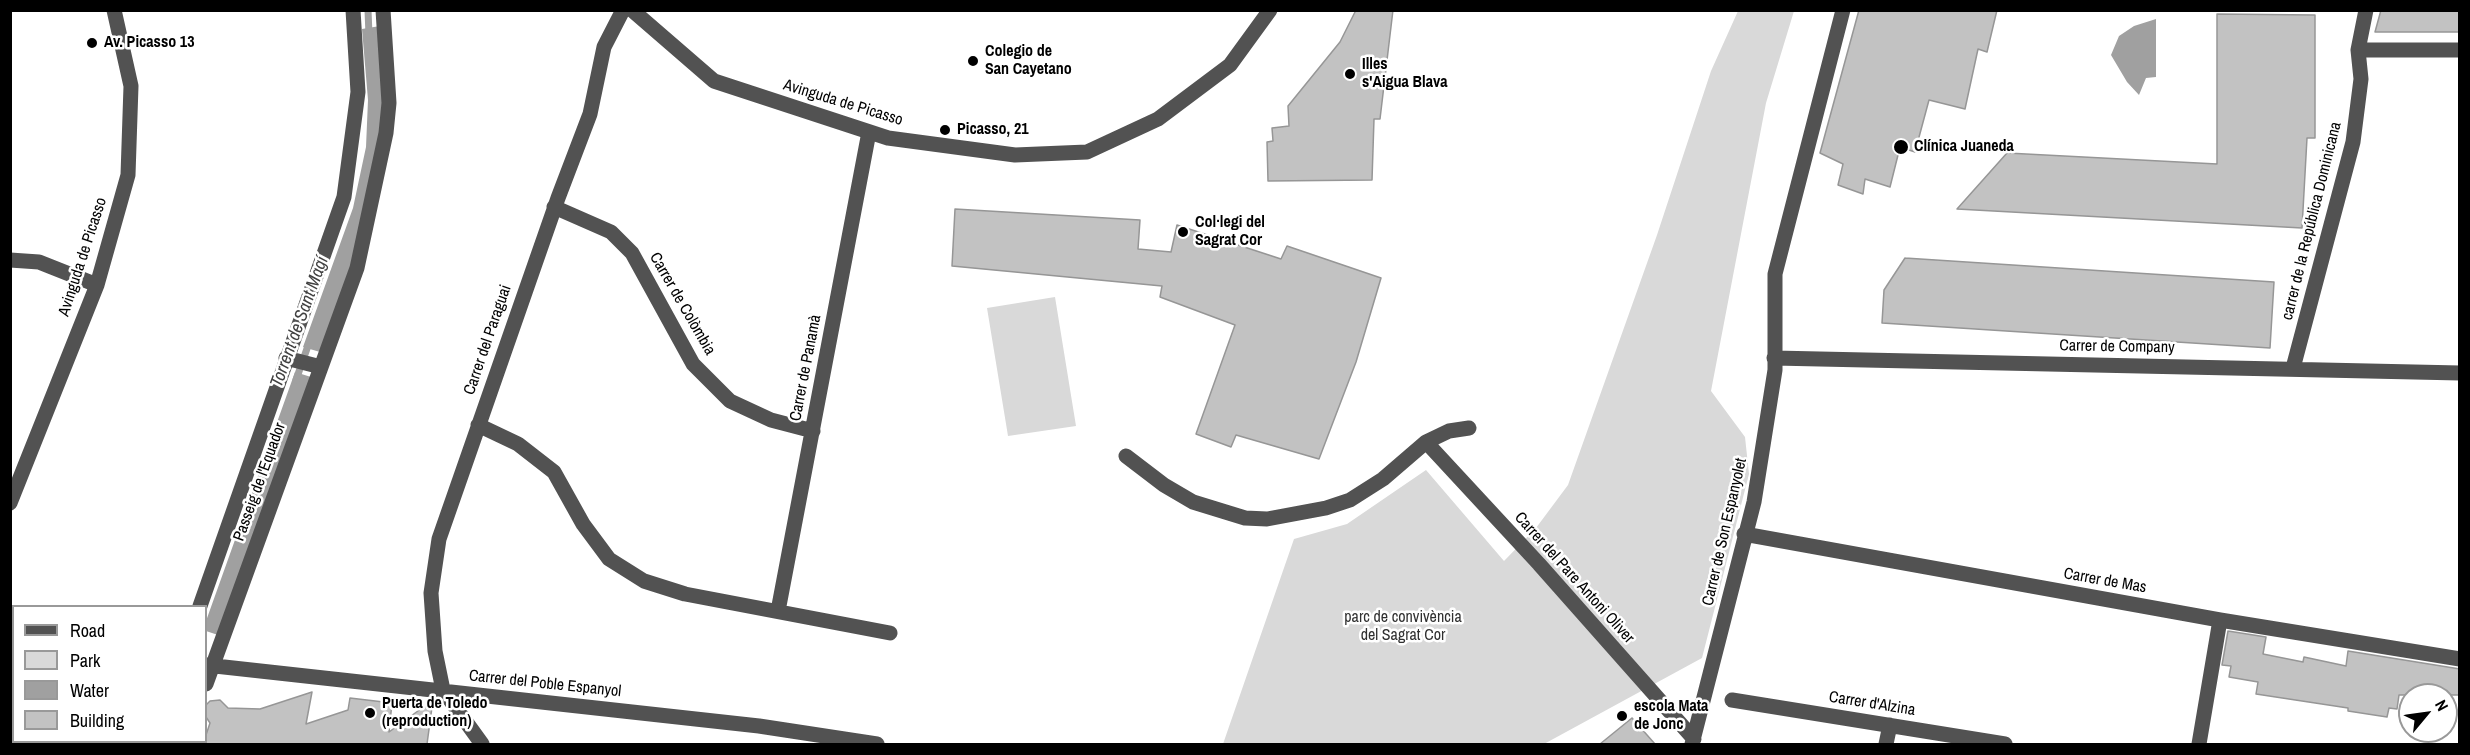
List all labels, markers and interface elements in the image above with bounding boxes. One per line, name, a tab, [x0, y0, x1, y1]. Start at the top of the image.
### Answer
place label: Av. Picasso 13	[104, 33, 194, 53]
marker: Av. Picasso 13	[85, 36, 99, 50]
place label: Colegio de San Cayetano	[985, 42, 1072, 80]
marker: Colegio de San Cayetano	[966, 54, 980, 68]
place label: Illes s'Aigua Blava	[1362, 55, 1448, 93]
marker: Illes s'Aigua Blava	[1343, 67, 1357, 81]
street label: Avinguda de Picasso	[781, 76, 905, 130]
place label: Picasso, 21	[957, 120, 1028, 140]
street label: carrer de la República Dominicana	[2278, 120, 2346, 322]
marker: Picasso, 21	[938, 123, 952, 137]
place label: Clínica Juaneda	[1914, 137, 2014, 157]
marker: Clínica Juaneda	[1892, 138, 1910, 156]
street label: Avinguda de Picasso	[55, 195, 111, 319]
place label: Col·legi del Sagrat Cor	[1195, 213, 1265, 251]
marker: Col·legi del Sagrat Cor	[1176, 225, 1190, 239]
street label: Carrer de Colòmbia	[645, 249, 719, 359]
water label: Torrent de Sant Magí	[266, 254, 334, 390]
street label: Carrer del Paraguai	[460, 282, 516, 398]
street label: Carrer de Panamà	[786, 313, 826, 423]
street label: Carrer de Company	[2059, 336, 2175, 358]
street label: Passeig de l'Equador	[230, 420, 290, 544]
street label: Carrer de Son Espanyolet	[1699, 456, 1751, 608]
street label: Carrer del Pare Antoni Oliver	[1510, 508, 1638, 648]
street label: Carrer de Mas	[2062, 564, 2148, 598]
legend	[12, 605, 207, 743]
park label: parc de convivència del Sagrat Cor	[1344, 608, 1462, 646]
text: Road	[70, 618, 105, 643]
text: Park	[70, 648, 100, 673]
street label: Carrer del Poble Espanyol	[468, 666, 622, 702]
text: Water	[70, 678, 109, 703]
north arrow	[2398, 683, 2458, 743]
street label: Carrer d'Alzina	[1827, 688, 1917, 720]
place label: Puerta de Toledo (reproduction)	[382, 694, 487, 732]
text: N	[2430, 696, 2454, 715]
place label: escola Mata de Jonc	[1634, 697, 1708, 735]
marker: Puerta de Toledo (reproduction)	[363, 706, 377, 720]
text: Building	[70, 708, 124, 733]
marker: escola Mata de Jonc	[1615, 709, 1629, 723]

